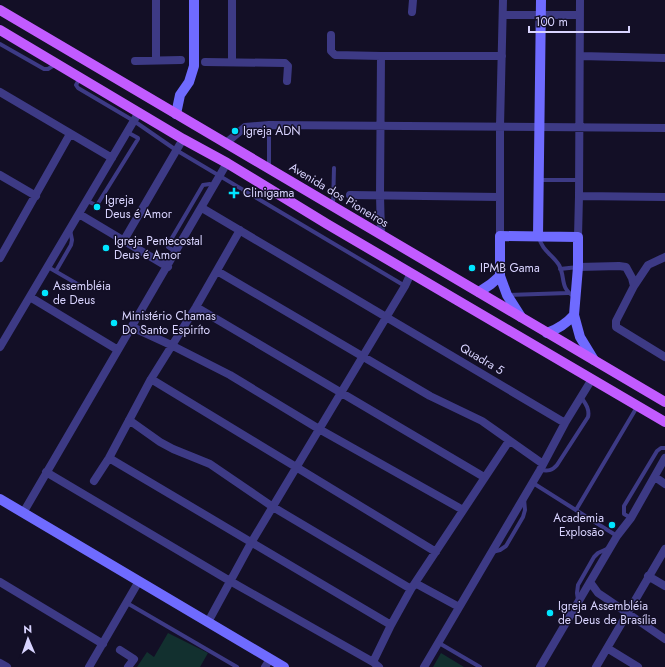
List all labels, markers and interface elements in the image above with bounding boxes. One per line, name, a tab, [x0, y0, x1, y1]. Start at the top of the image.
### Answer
scale bar	[529, 8, 629, 34]
text: 100 m	[535, 13, 568, 31]
place label: Igreja ADN	[243, 122, 301, 140]
marker: Igreja ADN	[230, 126, 240, 136]
street label: Avenida dos Pioneiros	[286, 158, 392, 232]
place label: Clinigama	[243, 184, 294, 202]
marker: Clinigama	[228, 187, 240, 199]
place label: Igreja Deus é Amor	[105, 191, 173, 223]
marker: Igreja Deus é Amor	[92, 202, 102, 212]
place label: Igreja Pentecostal Deus é Amor	[114, 232, 203, 264]
marker: Igreja Pentecostal Deus é Amor	[101, 243, 111, 253]
place label: IPMB Gama	[480, 259, 540, 277]
marker: IPMB Gama	[467, 263, 477, 273]
place label: Assembléia de Deus	[53, 277, 111, 309]
marker: Assembléia de Deus	[40, 288, 50, 298]
place label: Ministério Chamas Do Santo Espiríto	[122, 307, 216, 339]
marker: Ministério Chamas Do Santo Espiríto	[109, 318, 119, 328]
street label: Quadra 5	[457, 339, 508, 379]
place label: Academia Explosão	[553, 509, 604, 541]
marker: Academia Explosão	[607, 520, 617, 530]
place label: Igreja Assembléia de Deus de Brasília	[558, 597, 657, 629]
marker: Igreja Assembléia de Deus de Brasília	[545, 608, 555, 618]
north arrow	[8, 619, 48, 659]
text: N	[23, 621, 32, 637]

